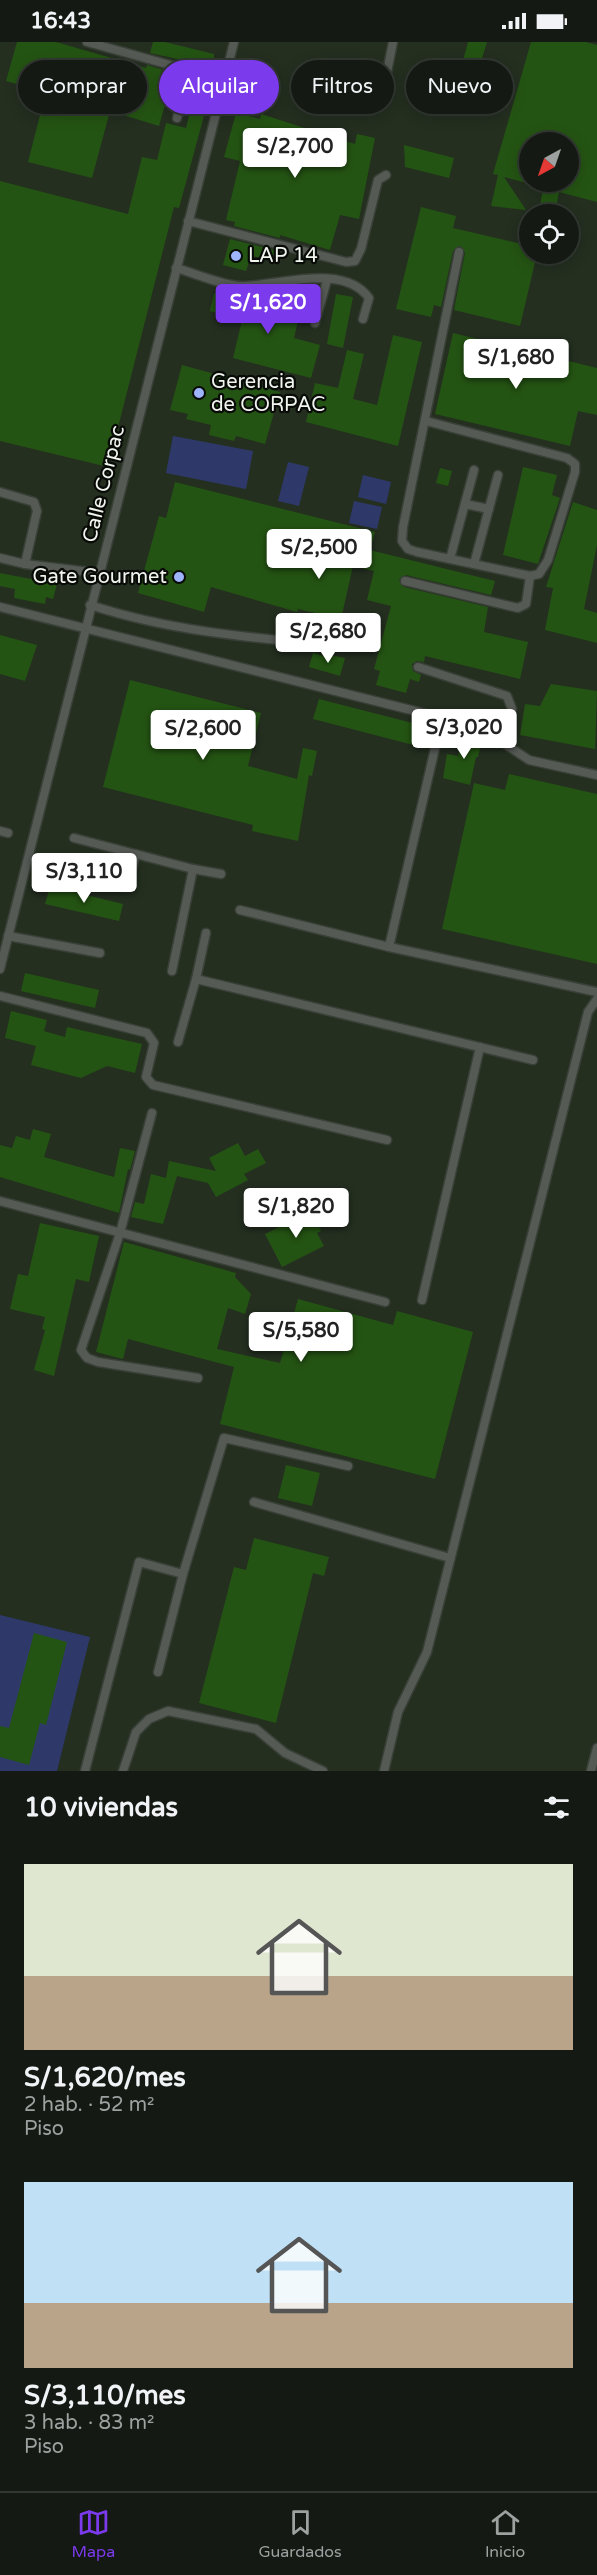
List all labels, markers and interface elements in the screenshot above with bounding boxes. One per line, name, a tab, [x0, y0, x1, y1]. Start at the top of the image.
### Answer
text: 16:43	[30, 8, 91, 34]
chip: Comprar	[18, 60, 147, 114]
chip: Alquilar	[159, 60, 279, 114]
chip: Filtros	[291, 60, 394, 114]
chip: Nuevo	[406, 60, 513, 114]
pin: S/2,700	[240, 128, 350, 179]
north arrow	[519, 132, 579, 192]
map controls	[519, 132, 579, 264]
text: S/2,700	[257, 135, 333, 159]
button: locate	[519, 204, 579, 264]
place label: LAP 14	[248, 244, 318, 268]
marker: LAP 14	[229, 249, 243, 263]
pin: S/1,620	[213, 284, 323, 335]
text: S/1,620	[230, 291, 306, 315]
pin: S/1,680	[461, 339, 571, 390]
text: S/1,680	[478, 346, 554, 370]
place label: Gerencia de CORPAC	[211, 370, 325, 417]
marker: Gerencia de CORPAC	[192, 386, 206, 400]
street label: Calle Corpac	[78, 423, 130, 545]
pin: S/2,500	[264, 529, 374, 580]
text: S/2,500	[281, 536, 357, 560]
place label: Gate Gourmet	[32, 565, 167, 589]
marker: Gate Gourmet	[172, 570, 186, 584]
pin: S/2,680	[273, 613, 383, 664]
text: S/2,680	[290, 620, 366, 644]
pin: S/3,020	[409, 709, 519, 760]
pin: S/2,600	[148, 710, 258, 761]
text: S/3,020	[426, 716, 502, 740]
text: S/2,600	[165, 717, 241, 741]
pin: S/3,110	[29, 853, 139, 904]
text: S/3,110	[46, 860, 122, 884]
pin: S/1,820	[241, 1188, 351, 1239]
text: S/1,820	[258, 1195, 334, 1219]
pin: S/5,580	[246, 1312, 356, 1363]
text: S/5,580	[263, 1319, 339, 1343]
icon: filters	[540, 1791, 573, 1824]
text: 10 viviendas	[24, 1792, 178, 1823]
icon: home	[245, 1903, 353, 2011]
text: S/1,620/mes	[24, 2062, 186, 2093]
text: 2 hab. · 52 m²	[24, 2093, 154, 2117]
text: Piso	[24, 2117, 64, 2141]
icon: home	[245, 2221, 353, 2329]
text: S/3,110/mes	[24, 2380, 186, 2411]
text: 3 hab. · 83 m²	[24, 2411, 154, 2435]
text: Piso	[24, 2435, 64, 2459]
tab: Mapa	[72, 2506, 115, 2562]
tab: Guardados	[258, 2506, 342, 2562]
tab: Inicio	[485, 2506, 525, 2562]

